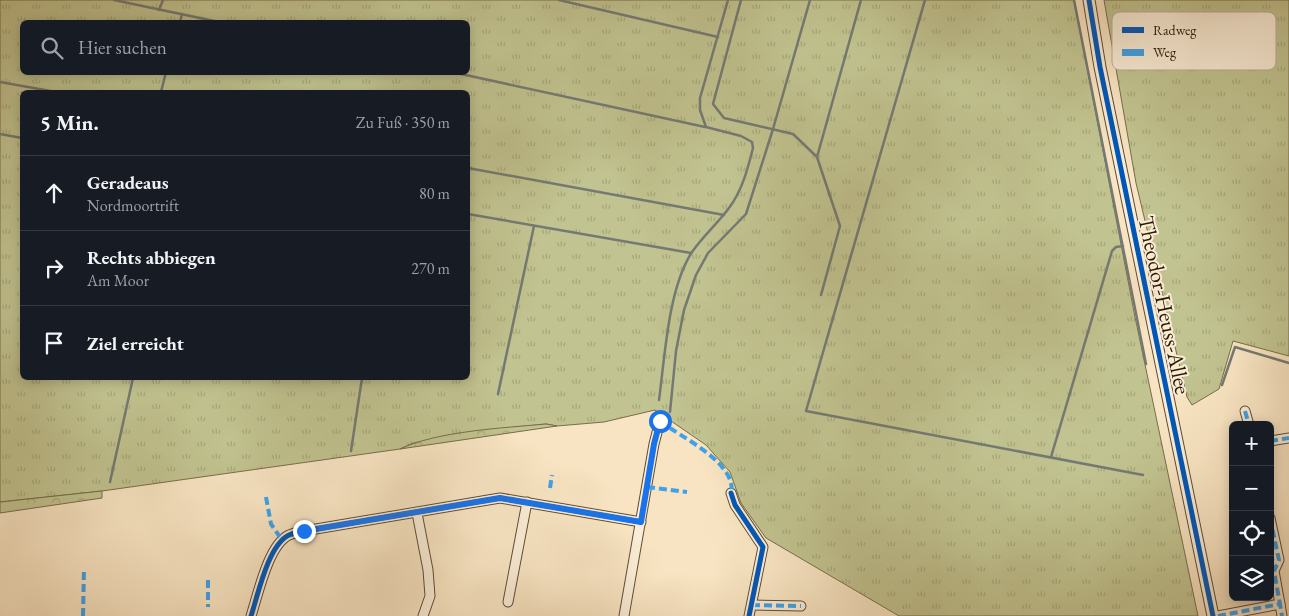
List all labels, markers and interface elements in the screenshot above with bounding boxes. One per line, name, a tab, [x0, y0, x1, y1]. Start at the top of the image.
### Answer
legend	[1112, 12, 1276, 70]
search box	[20, 20, 470, 75]
text: Radweg	[1153, 21, 1197, 39]
icon: search	[38, 34, 66, 62]
text: Hier suchen	[78, 35, 167, 60]
text: Weg	[1153, 43, 1177, 61]
text: 5 Min.	[40, 109, 99, 136]
text: Zu Fuß · 350 m	[356, 112, 450, 133]
text: Geradeaus	[87, 170, 169, 195]
icon: ahead	[40, 179, 68, 207]
text: 80 m	[419, 183, 450, 204]
text: Nordmoortrift	[87, 195, 179, 216]
street label: Theodor-Heuss-Allee	[1131, 213, 1198, 397]
text: Rechts abbiegen	[87, 245, 216, 270]
icon: right	[40, 254, 68, 282]
text: 270 m	[411, 258, 450, 279]
text: Am Moor	[87, 270, 149, 291]
icon: arrive	[40, 329, 68, 357]
text: Ziel erreicht	[87, 331, 184, 356]
route start	[649, 410, 672, 433]
map controls	[1229, 421, 1274, 601]
button: +	[1229, 421, 1274, 466]
button: −	[1229, 466, 1274, 511]
button: locate	[1229, 511, 1274, 556]
route end	[293, 520, 316, 543]
button: layers	[1229, 556, 1274, 601]

